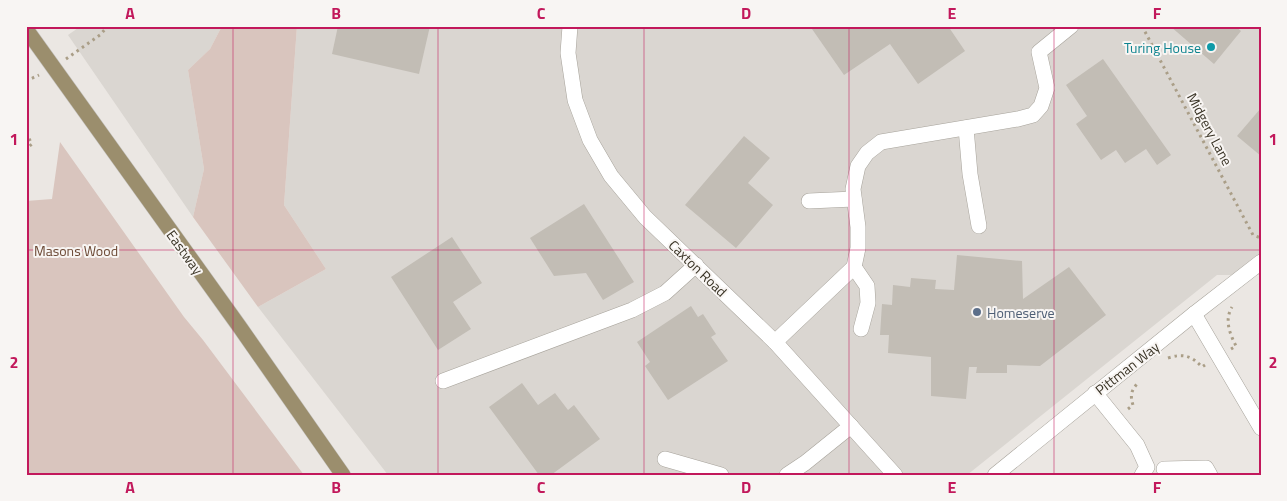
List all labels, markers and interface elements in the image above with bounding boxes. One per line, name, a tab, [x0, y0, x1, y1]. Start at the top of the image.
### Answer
text: A	[125, 1, 135, 25]
text: B	[331, 1, 341, 25]
text: C	[537, 1, 546, 25]
text: D	[741, 1, 751, 25]
text: E	[948, 1, 957, 25]
text: F	[1153, 1, 1162, 25]
place label: Turing House	[1124, 37, 1201, 58]
marker: Turing House	[1205, 41, 1217, 53]
street label: Midgery Lane	[1182, 89, 1238, 169]
text: 1	[10, 127, 18, 151]
text: 1	[1269, 127, 1277, 151]
street label: Eastway	[162, 225, 208, 279]
street label: Caxton Road	[664, 235, 732, 301]
park label: Masons Wood	[34, 240, 118, 261]
place label: Homeserve	[987, 302, 1055, 323]
marker: Homeserve	[971, 306, 983, 318]
street label: Pittman Way	[1090, 336, 1164, 400]
text: 2	[10, 350, 18, 374]
text: 2	[1269, 350, 1277, 374]
text: A	[125, 475, 135, 499]
text: B	[331, 475, 341, 499]
text: C	[537, 475, 546, 499]
text: D	[741, 475, 751, 499]
text: E	[948, 475, 957, 499]
text: F	[1153, 475, 1162, 499]

